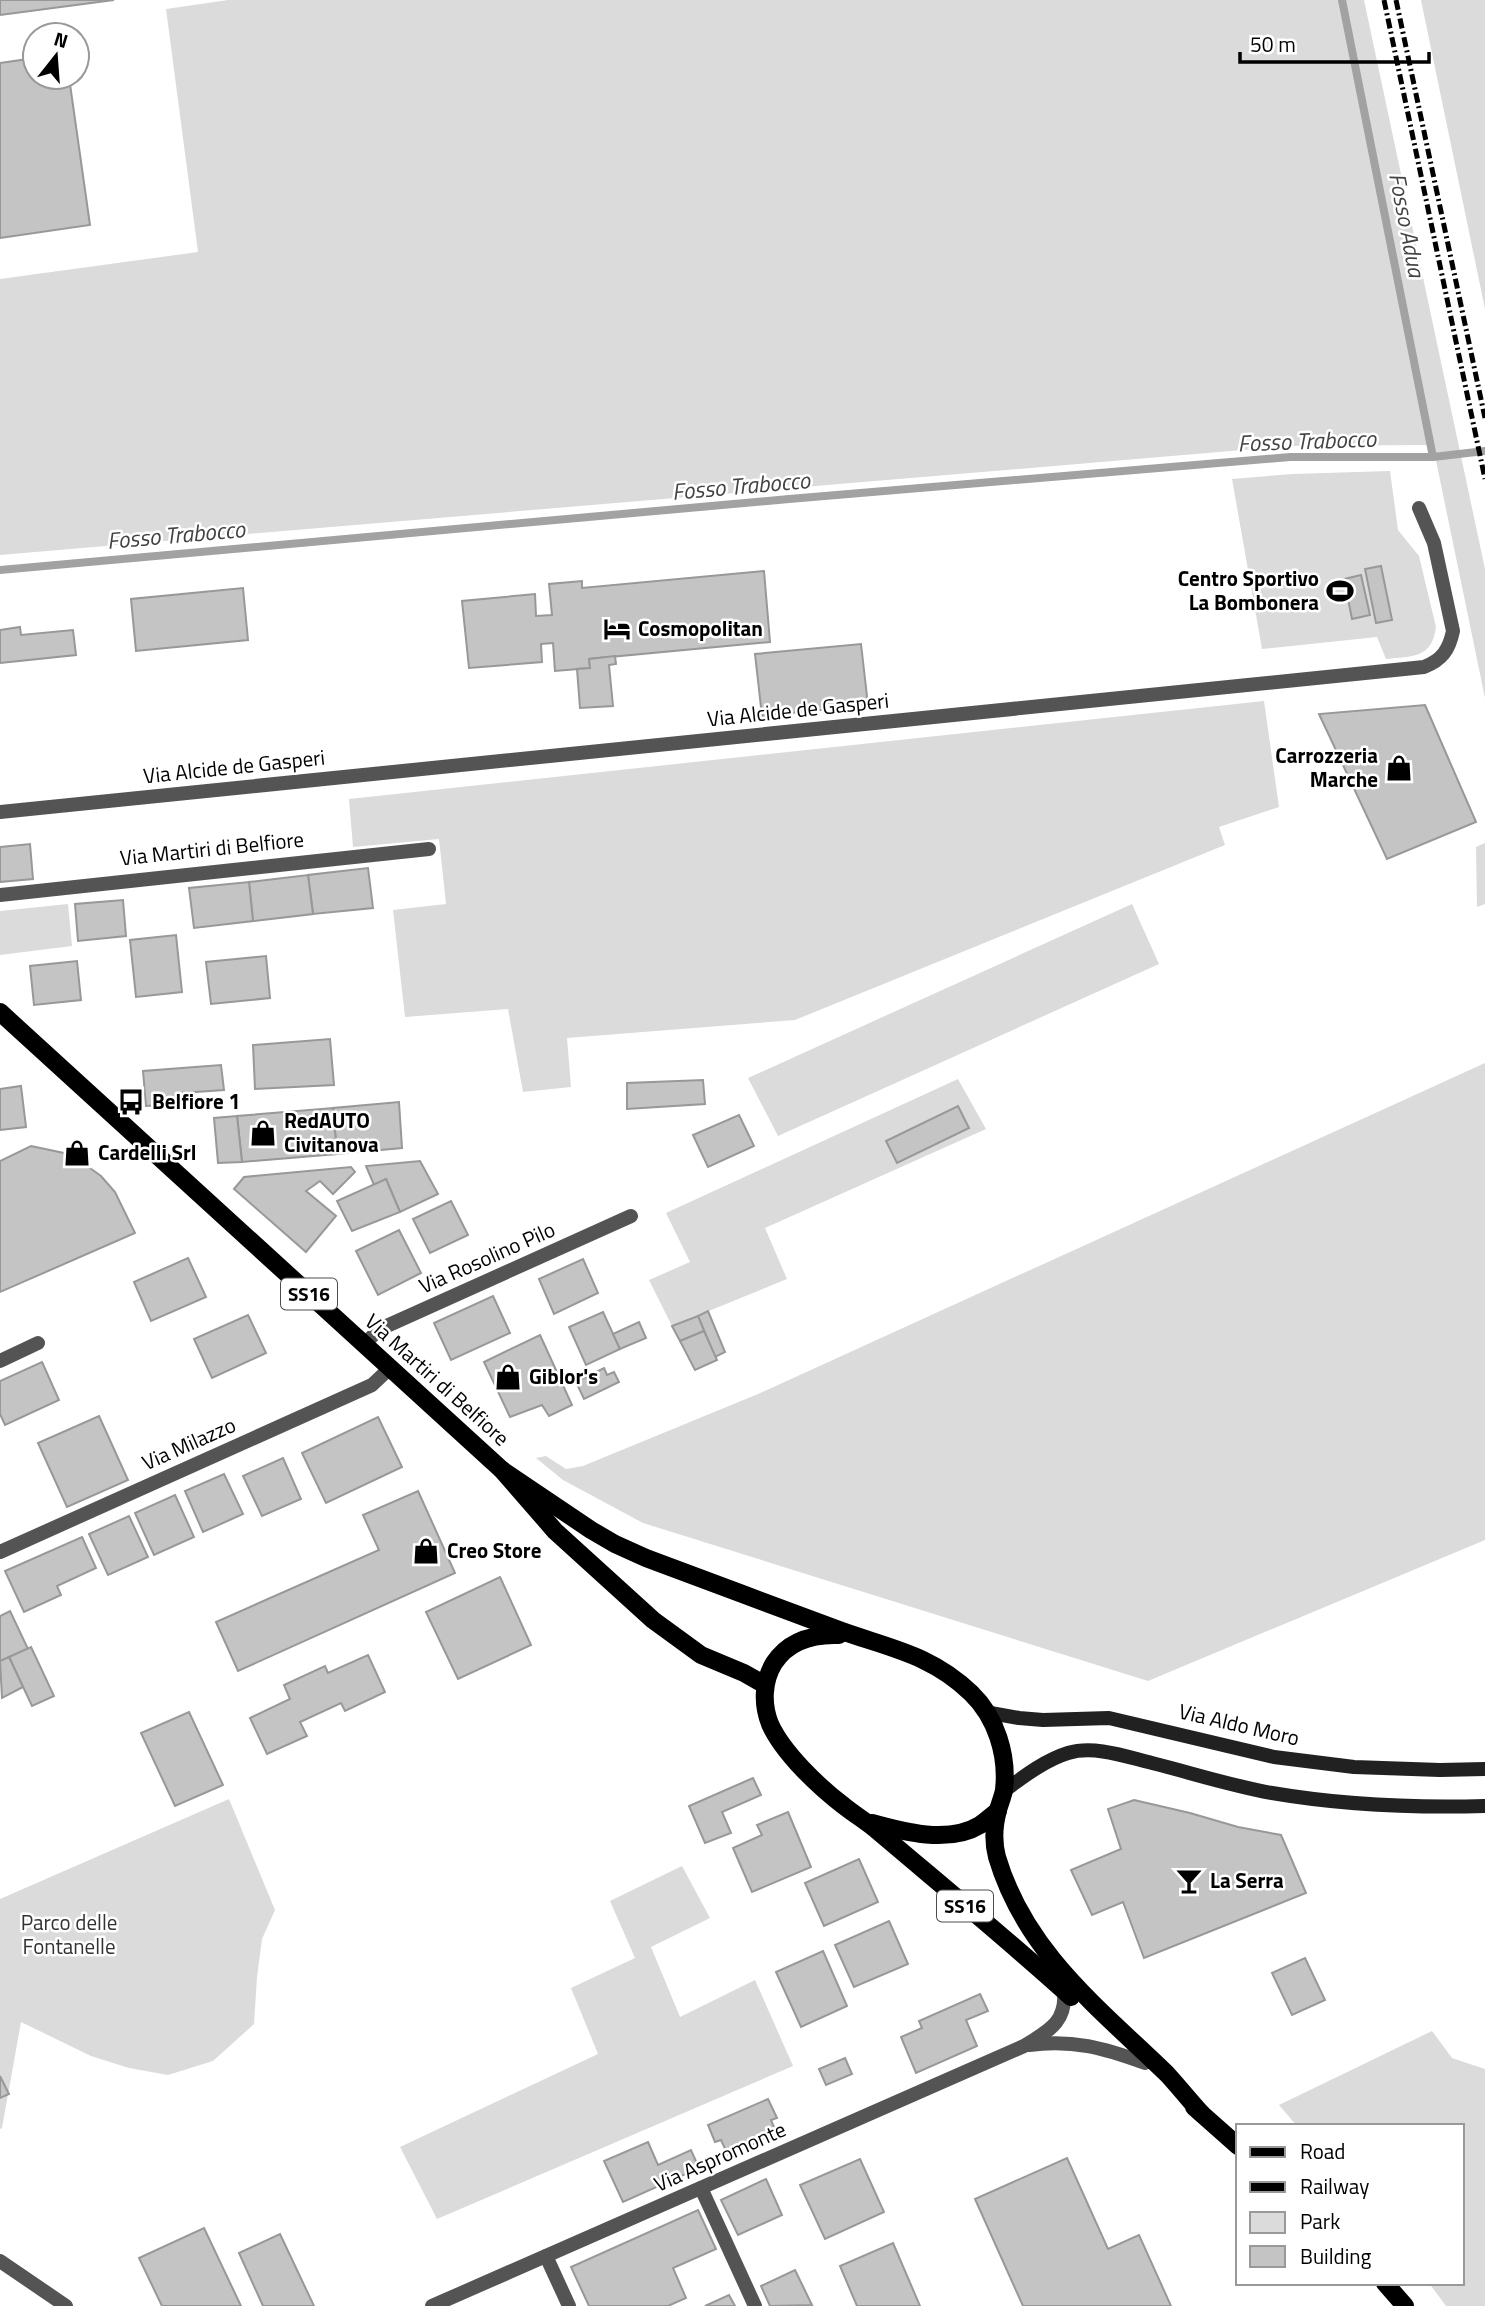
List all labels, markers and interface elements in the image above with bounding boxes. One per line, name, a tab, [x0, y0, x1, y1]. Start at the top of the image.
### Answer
north arrow	[21, 21, 91, 91]
scale bar	[1240, 21, 1429, 65]
text: N	[51, 23, 72, 55]
text: 50 m	[1250, 28, 1296, 60]
water label: Fosso Adua	[1380, 170, 1435, 281]
water label: Fosso Trabocco	[1237, 421, 1377, 460]
water label: Fosso Trabocco	[670, 462, 812, 509]
water label: Fosso Trabocco	[105, 511, 247, 558]
place label: Centro Sportivo La Bombonera	[1178, 562, 1319, 618]
sports icon: Centro Sportivo La Bombonera	[1325, 576, 1355, 606]
place label: Cosmopolitan	[638, 612, 763, 644]
hotel icon: Cosmopolitan	[602, 614, 632, 644]
street label: Via Alcide de Gasperi	[705, 684, 890, 734]
place label: Carrozzeria Marche	[1275, 739, 1378, 795]
street label: Via Alcide de Gasperi	[141, 741, 326, 791]
shop icon: Carrozzeria Marche	[1384, 753, 1414, 783]
street label: Via Martiri di Belfiore	[118, 822, 305, 874]
place label: Belfiore 1	[152, 1085, 240, 1117]
bus stop icon: Belfiore 1	[116, 1087, 146, 1117]
place label: RedAUTO Civitanova	[284, 1104, 379, 1160]
shop icon: RedAUTO Civitanova	[248, 1118, 278, 1148]
place label: Cardelli Srl	[98, 1136, 196, 1168]
shop icon: Cardelli Srl	[62, 1138, 92, 1168]
street label: Via Rosolino Pilo	[413, 1213, 560, 1301]
road number: SS16	[281, 1278, 337, 1310]
street label: Via Martiri di Belfiore	[358, 1306, 517, 1453]
place label: Giblor's	[529, 1360, 598, 1392]
shop icon: Giblor's	[493, 1362, 523, 1392]
street label: Via Milazzo	[137, 1408, 241, 1478]
place label: Creo Store	[447, 1534, 541, 1566]
shop icon: Creo Store	[411, 1536, 441, 1566]
street label: Via Aldo Moro	[1176, 1695, 1303, 1753]
place label: La Serra	[1210, 1864, 1284, 1896]
bar icon: La Serra	[1174, 1866, 1204, 1896]
road number: SS16	[937, 1890, 993, 1922]
park label: Parco delle Fontanelle	[21, 1906, 117, 1962]
street label: Via Aspromonte	[649, 2113, 791, 2199]
legend	[1236, 2124, 1464, 2285]
text: Road	[1300, 2135, 1345, 2167]
text: Railway	[1300, 2170, 1369, 2202]
text: Park	[1300, 2205, 1340, 2237]
text: Building	[1300, 2240, 1372, 2272]

